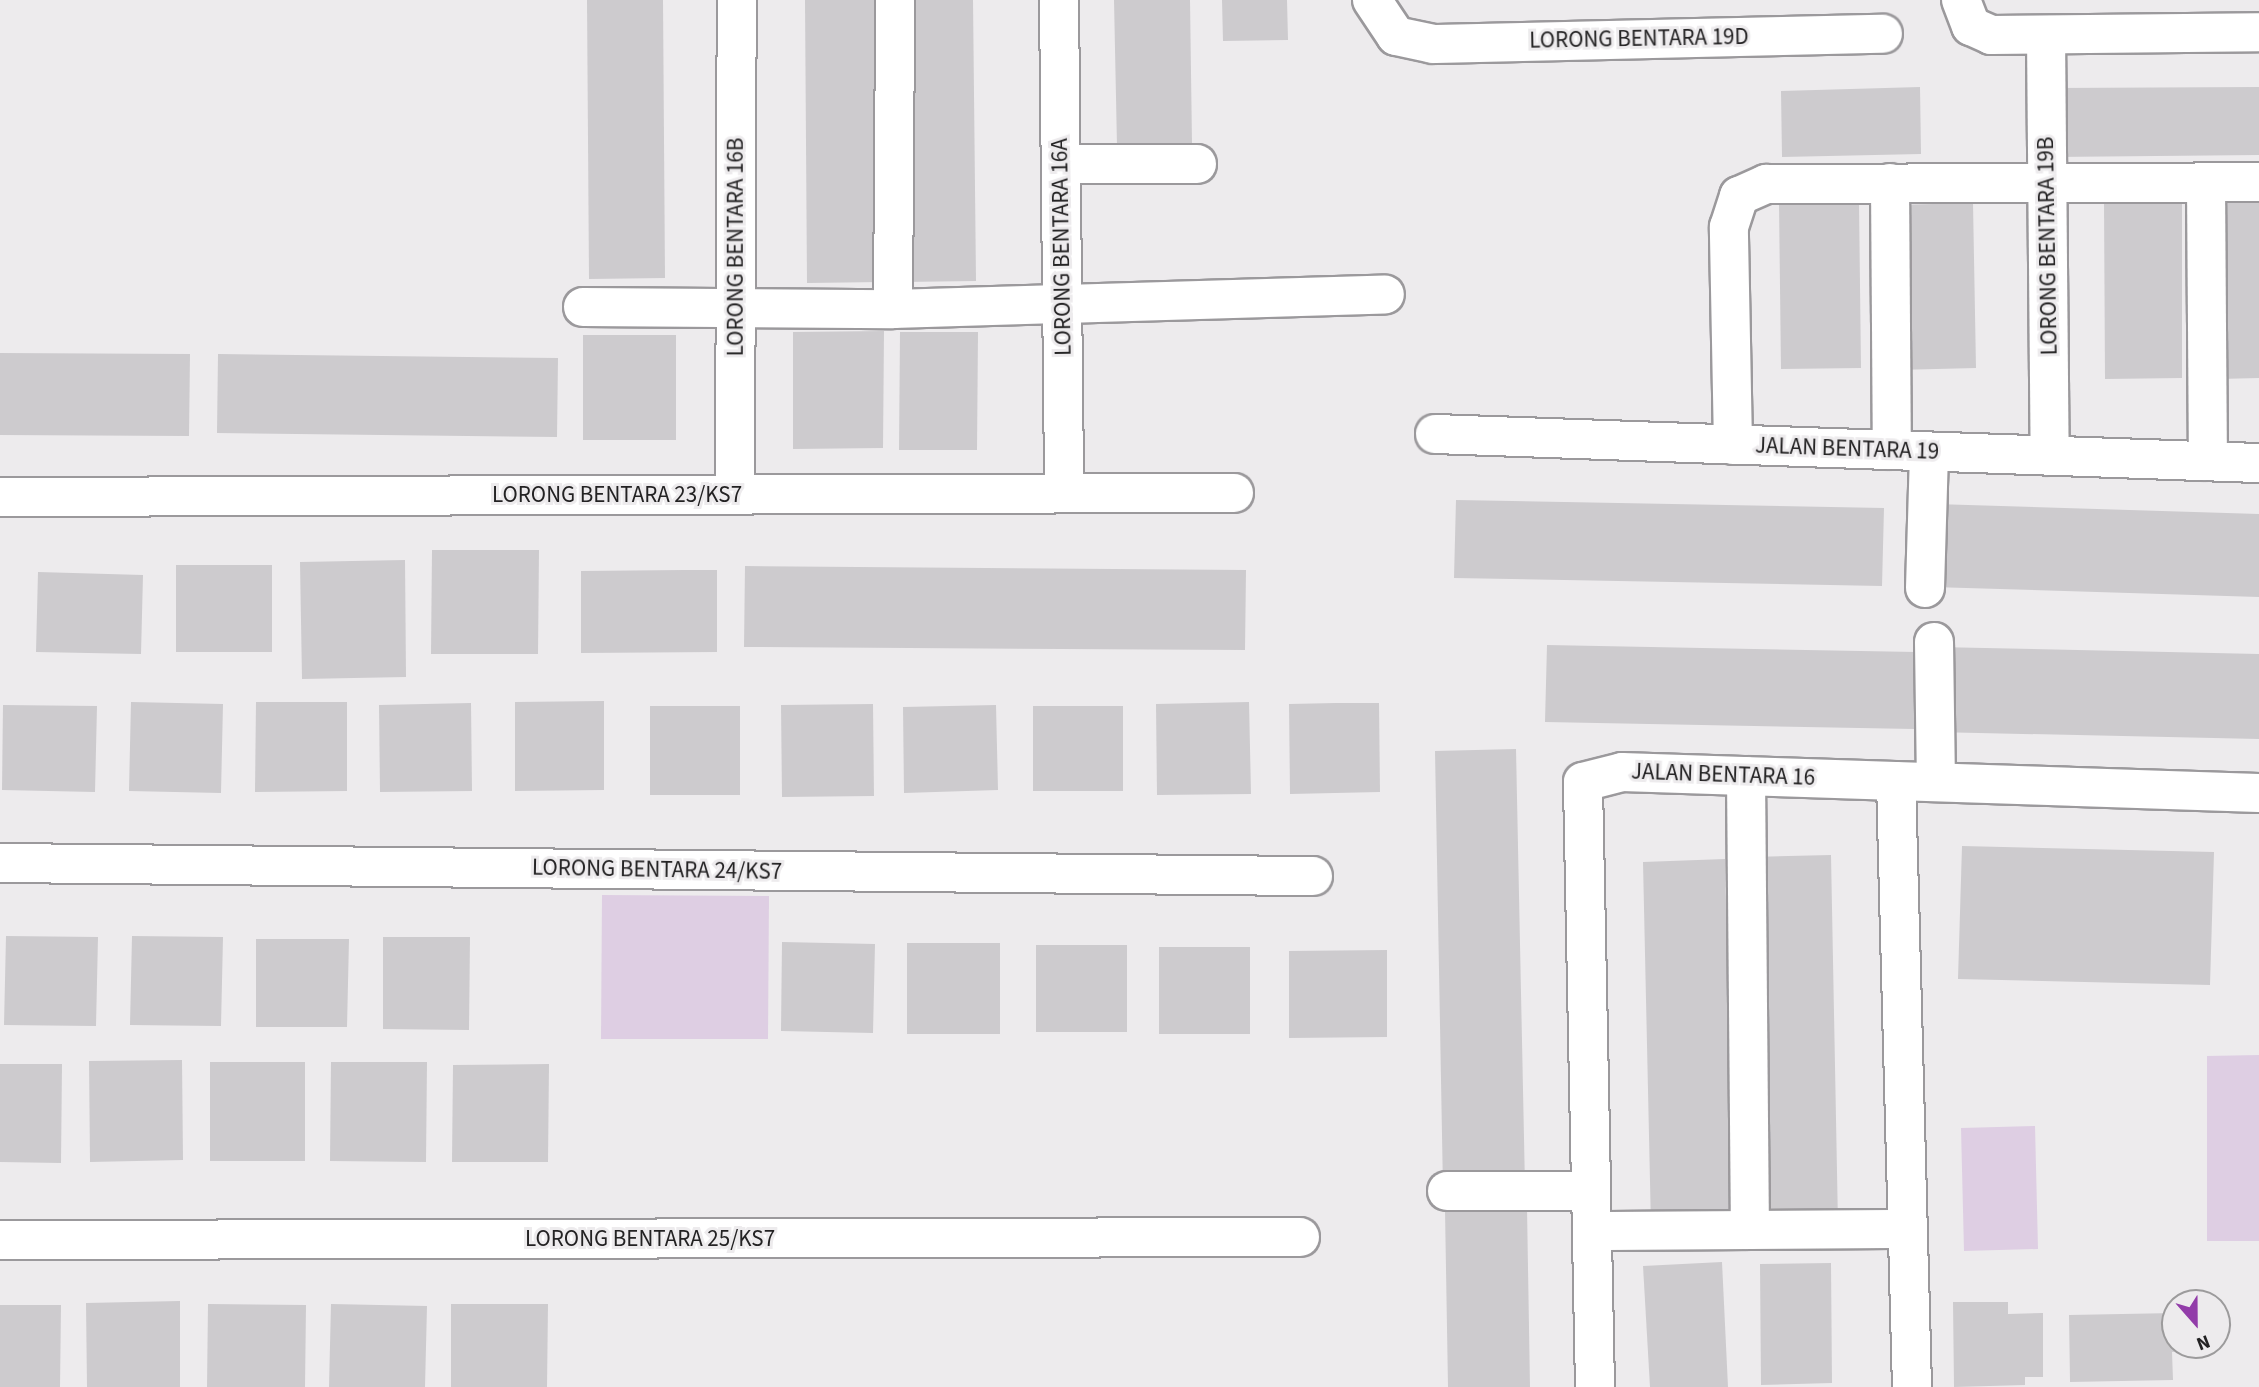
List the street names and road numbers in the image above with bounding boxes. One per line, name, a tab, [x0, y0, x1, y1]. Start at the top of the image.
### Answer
street label: LORONG BENTARA 19D	[1529, 23, 1749, 55]
street label: LORONG BENTARA 19B	[2032, 136, 2064, 356]
street label: LORONG BENTARA 16B	[722, 138, 750, 356]
street label: LORONG BENTARA 16A	[1046, 138, 1078, 356]
street label: JALAN BENTARA 19	[1755, 432, 1939, 466]
street label: LORONG BENTARA 23/KS7	[492, 481, 742, 509]
street label: JALAN BENTARA 16	[1631, 758, 1815, 792]
street label: LORONG BENTARA 24/KS7	[532, 854, 782, 886]
street label: LORONG BENTARA 25/KS7	[525, 1225, 775, 1253]

